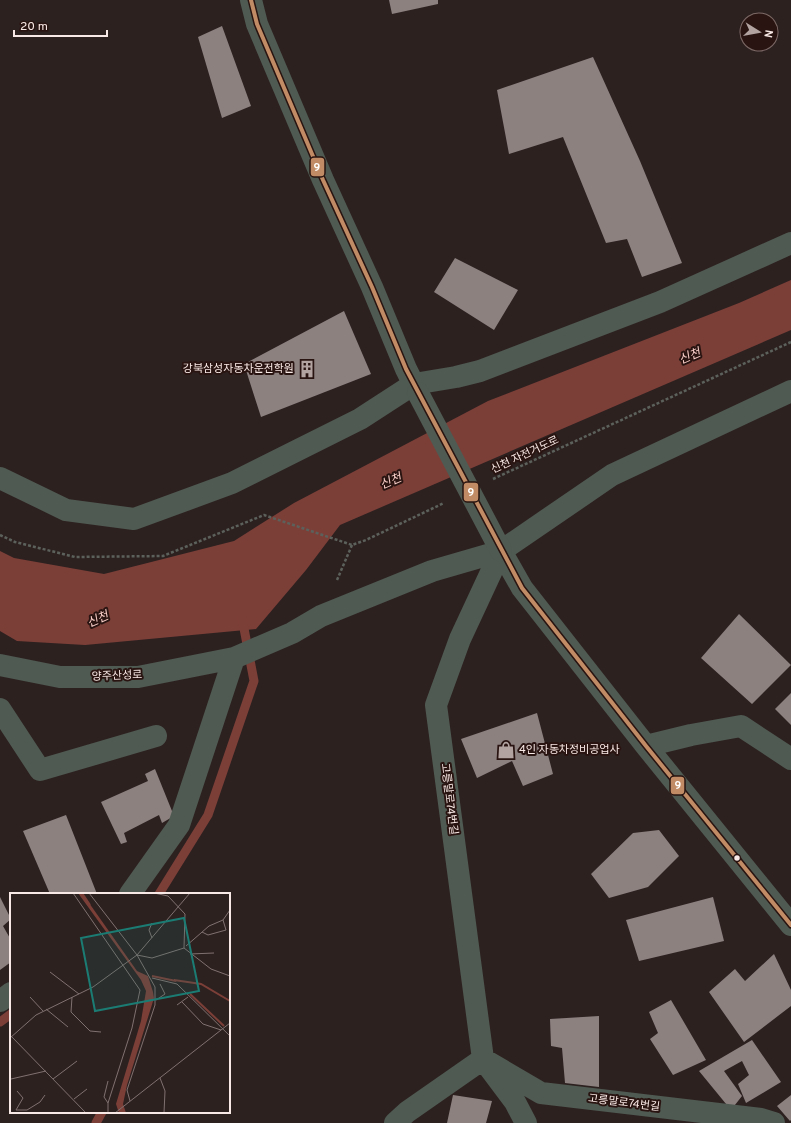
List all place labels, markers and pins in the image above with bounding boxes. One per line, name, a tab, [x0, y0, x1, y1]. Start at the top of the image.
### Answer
building icon: 강북삼성자동차운전학원	[297, 359, 317, 379]
place label: 강북삼성자동차운전학원	[183, 362, 294, 376]
shop icon: 4인 자동차정비공업사	[496, 740, 516, 760]
place label: 4인 자동차정비공업사	[519, 743, 620, 757]
unlabelled marker	[732, 853, 742, 863]

